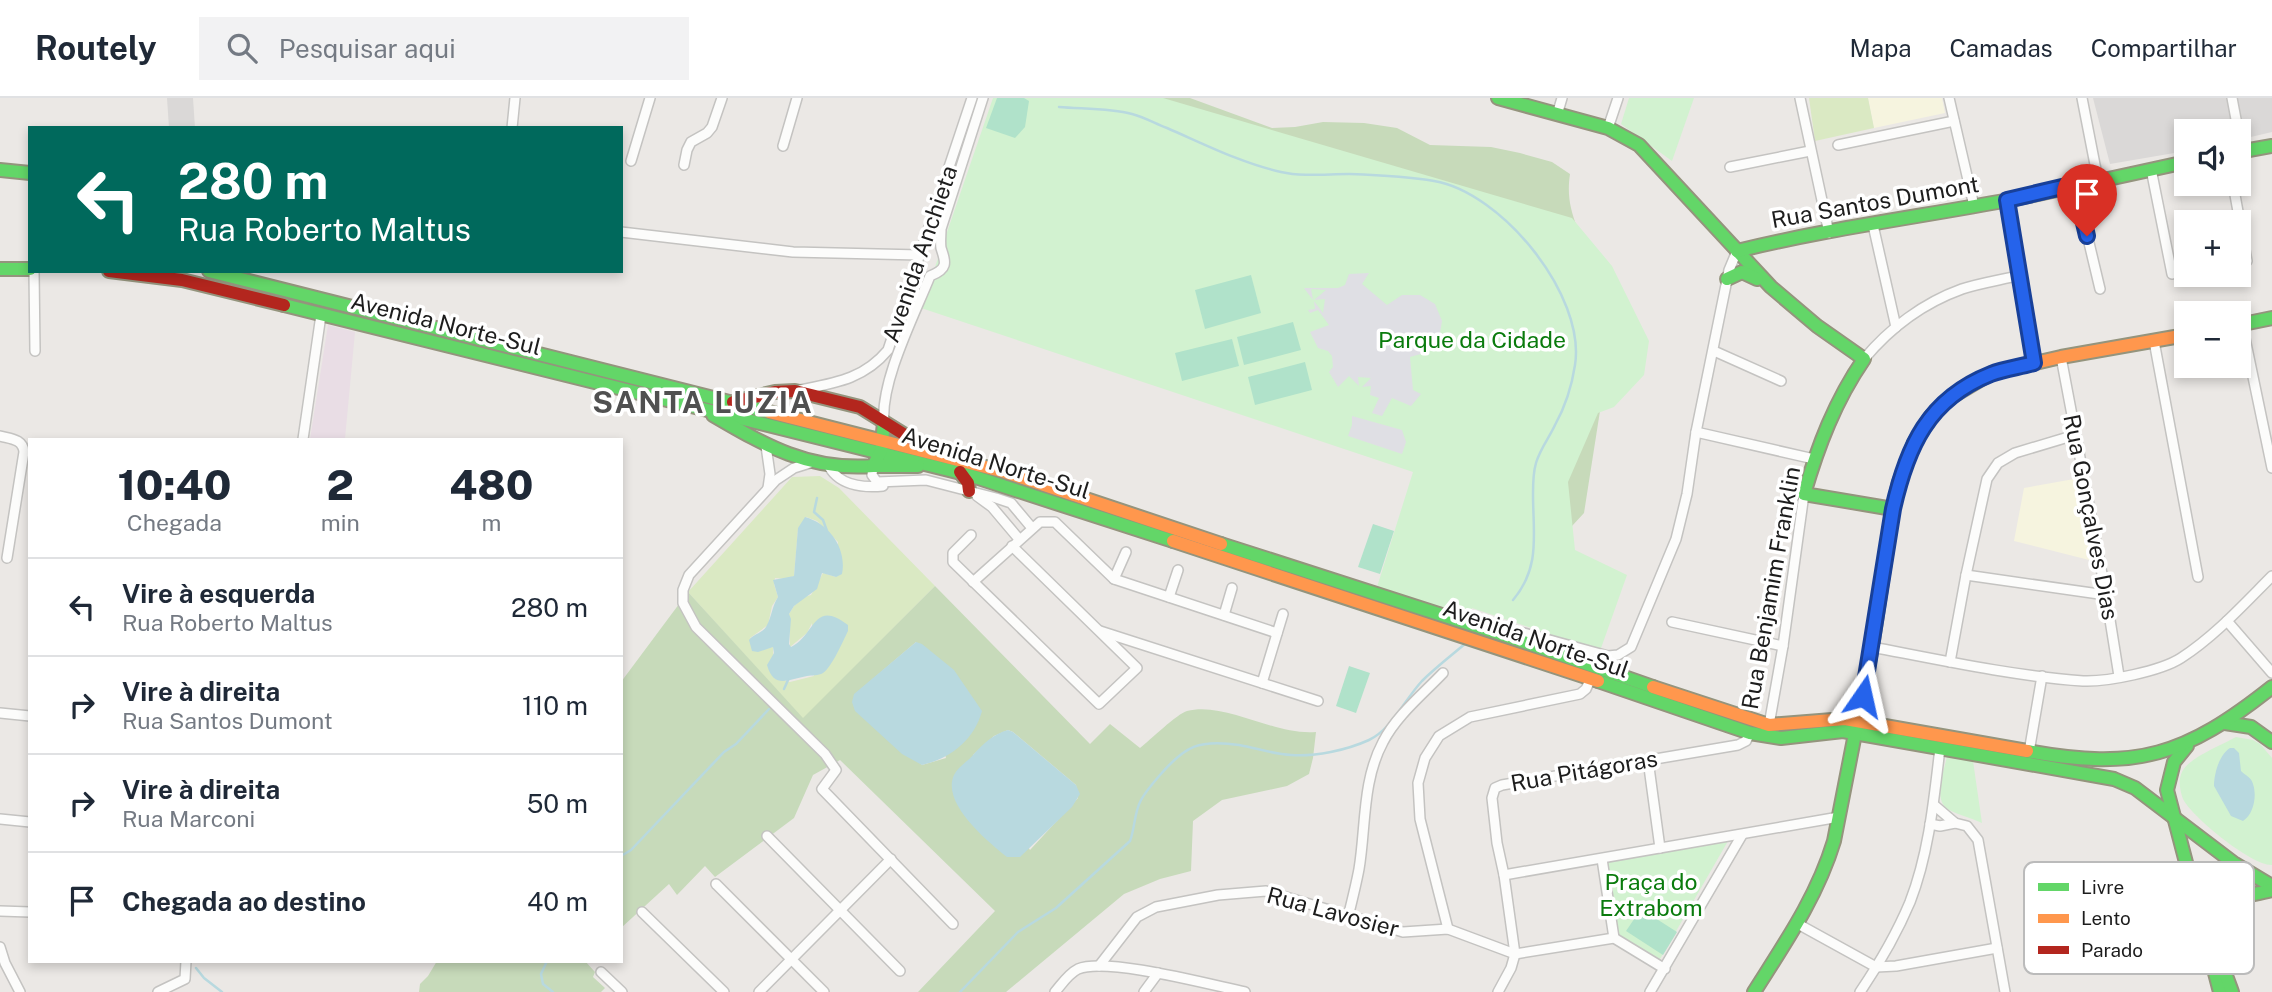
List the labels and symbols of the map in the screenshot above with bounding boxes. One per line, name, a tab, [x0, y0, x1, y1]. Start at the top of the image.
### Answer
street label: Avenida Anchieta	[877, 162, 962, 346]
pin	[2057, 164, 2117, 236]
street label: Rua Santos Dumont	[1769, 170, 1981, 233]
street label: Avenida Norte-Sul	[348, 287, 544, 360]
park label: Parque da Cidade	[1378, 326, 1566, 353]
district label: SANTA LUZIA	[592, 384, 814, 420]
street label: Rua Gonçalves Dias	[2058, 412, 2125, 622]
street label: Avenida Norte-Sul	[899, 421, 1093, 504]
street label: Rua Benjamim Franklin	[1736, 464, 1805, 711]
street label: Avenida Norte-Sul	[1440, 594, 1633, 683]
position arrow	[1826, 659, 1900, 733]
street label: Rua Pitágoras	[1508, 744, 1659, 797]
legend	[2024, 862, 2254, 974]
park label: Praça do Extrabom	[1599, 868, 1703, 921]
text: Livre	[2081, 876, 2124, 898]
street label: Rua Lavosier	[1264, 881, 1402, 942]
text: Lento	[2081, 907, 2131, 929]
text: Parado	[2081, 939, 2143, 961]

